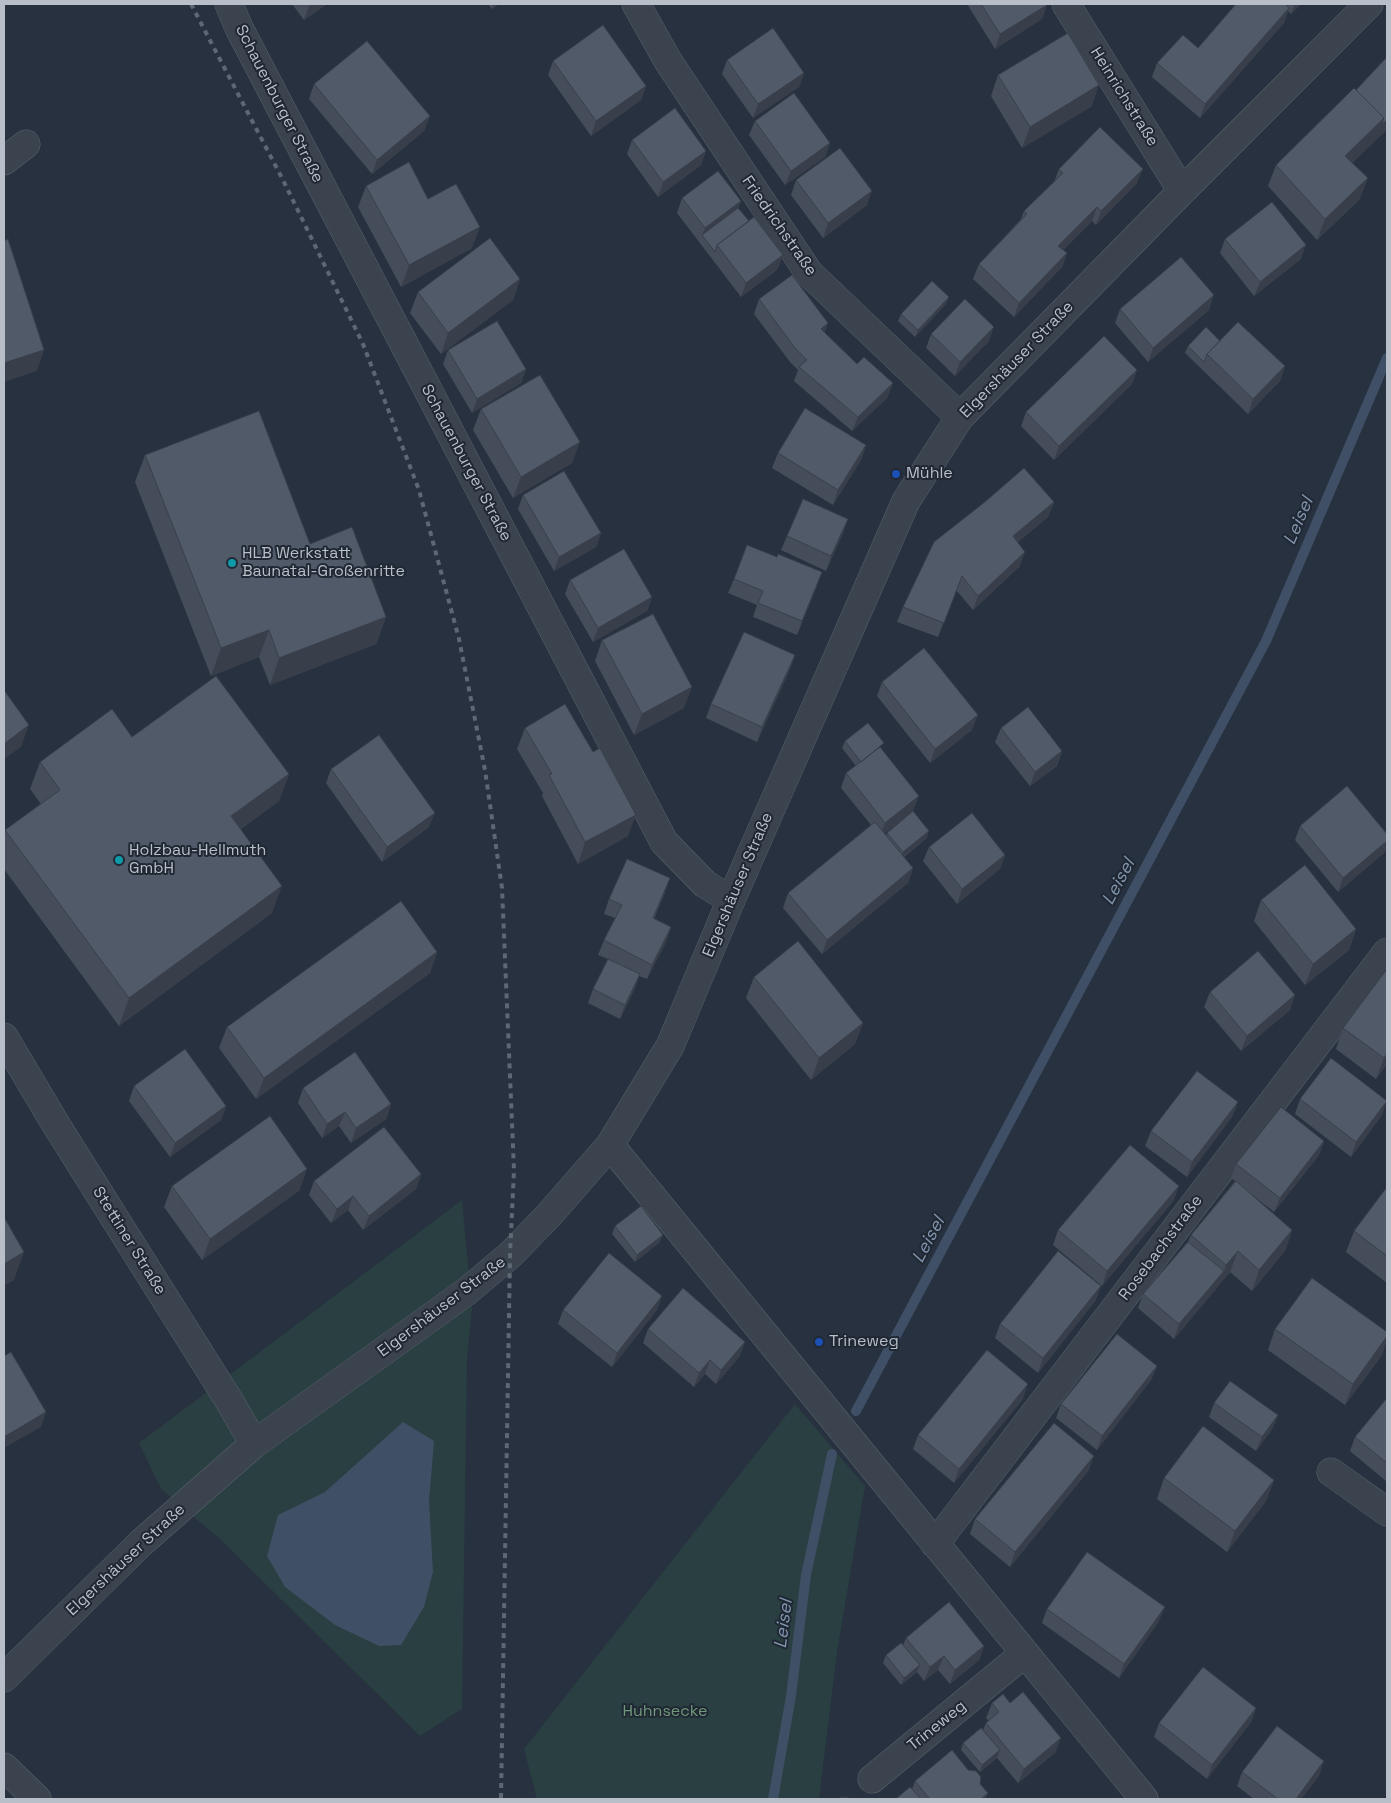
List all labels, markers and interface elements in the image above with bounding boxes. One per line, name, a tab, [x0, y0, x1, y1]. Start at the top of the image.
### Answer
street label: Schauenburger Straße	[231, 22, 327, 186]
street label: Heinrichstraße	[1086, 44, 1162, 150]
street label: Friedrichstraße	[737, 172, 821, 280]
street label: Elgershäuser Straße	[956, 297, 1078, 423]
street label: Schauenburger Straße	[417, 381, 515, 545]
place label: Mühle	[906, 464, 953, 484]
marker: Mühle	[890, 468, 902, 480]
water label: Leisel	[1279, 494, 1319, 548]
place label: HLB Werkstatt Baunatal-Großenritte	[242, 544, 405, 582]
marker: HLB Werkstatt Baunatal-Großenritte	[226, 557, 238, 569]
street label: Elgershäuser Straße	[699, 810, 777, 960]
place label: Holzbau-Hellmuth GmbH	[129, 841, 266, 879]
marker: Holzbau-Hellmuth GmbH	[113, 854, 125, 866]
water label: Leisel	[1098, 855, 1140, 909]
street label: Stettiner Straße	[88, 1183, 170, 1299]
street label: Rosebachstraße	[1115, 1192, 1207, 1304]
water label: Leisel	[908, 1213, 950, 1267]
street label: Elgershäuser Straße	[374, 1253, 510, 1361]
place label: Trineweg	[829, 1332, 899, 1352]
marker: Trineweg	[813, 1336, 825, 1348]
street label: Elgershäuser Straße	[63, 1500, 189, 1620]
water label: Leisel	[770, 1598, 798, 1650]
street label: Trineweg	[904, 1697, 970, 1755]
park label: Huhnsecke	[622, 1702, 708, 1722]

